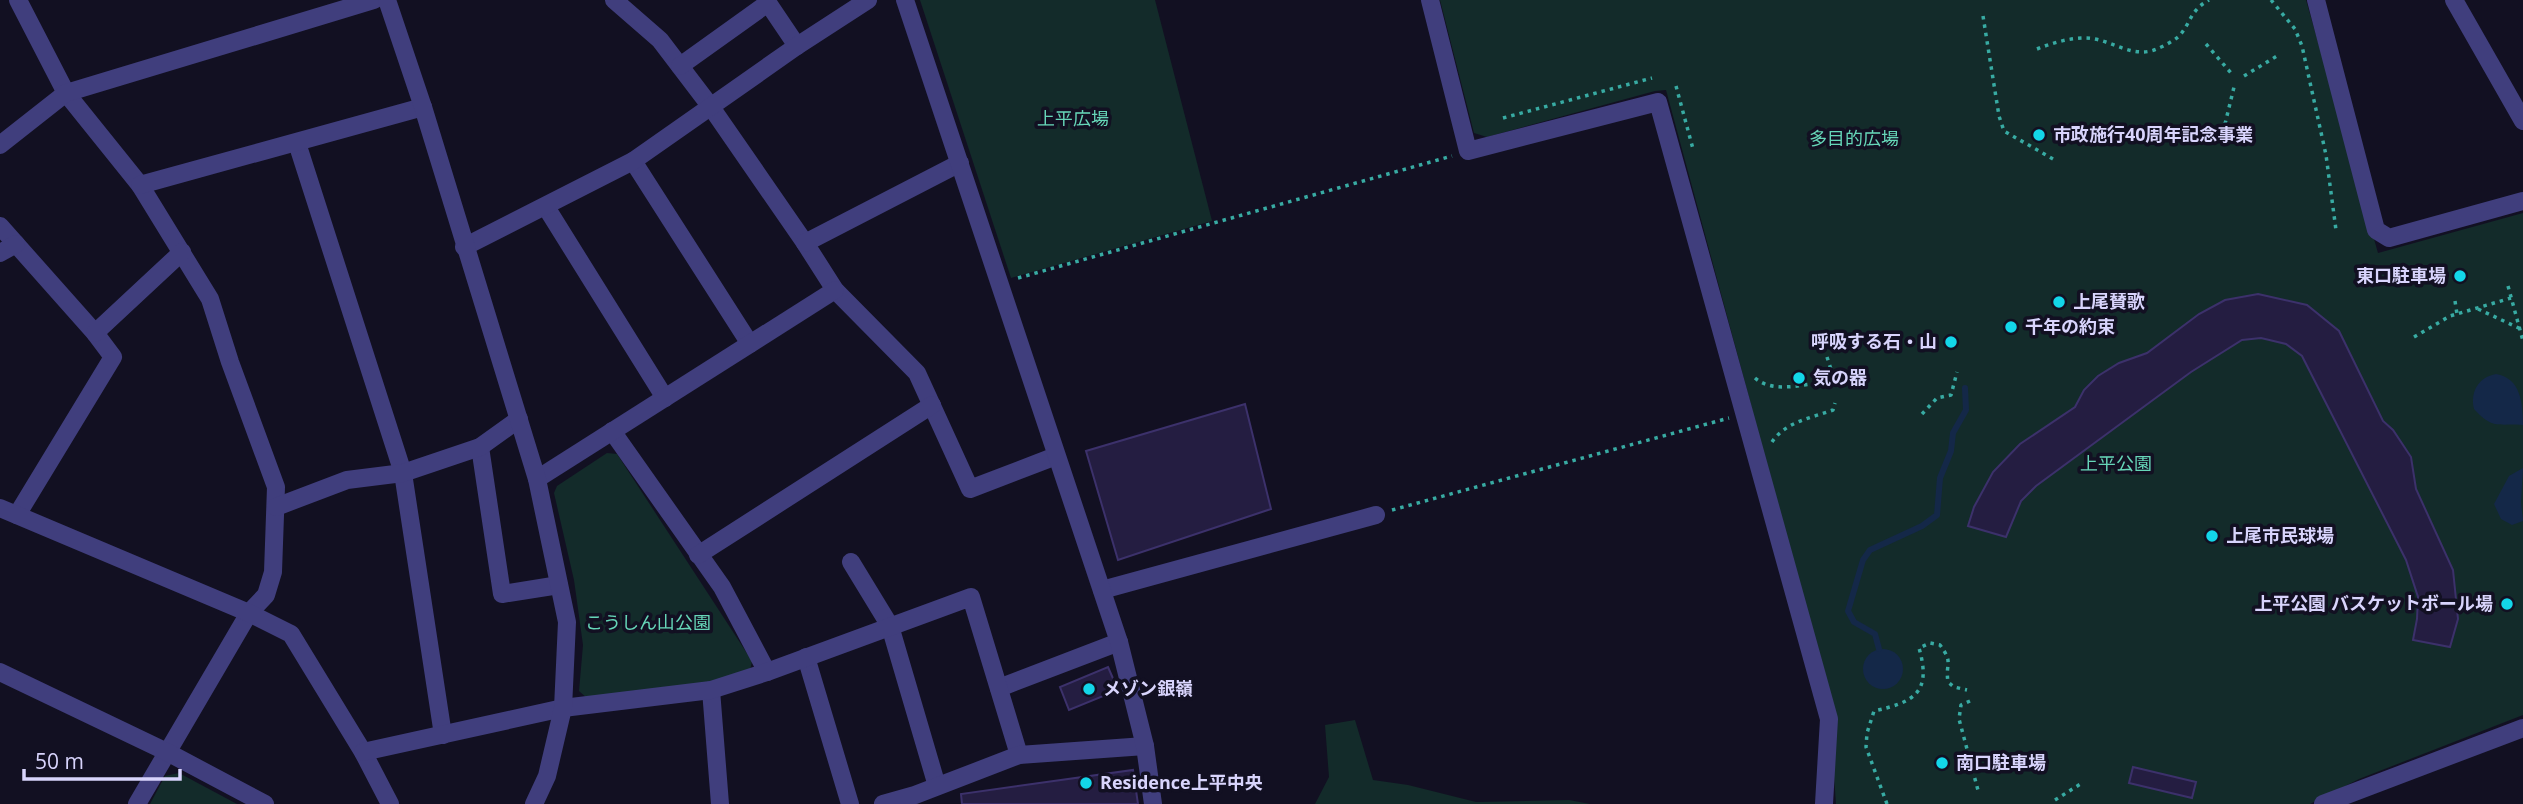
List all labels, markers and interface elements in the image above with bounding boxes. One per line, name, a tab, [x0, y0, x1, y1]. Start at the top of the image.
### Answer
park label: 上平広場	[1037, 106, 1109, 130]
place label: 市政施行40周年記念事業	[2053, 122, 2254, 146]
park label: 多目的広場	[1809, 126, 1899, 150]
marker: 市政施行40周年記念事業	[2031, 127, 2047, 143]
place label: 東口駐車場	[2356, 263, 2446, 287]
marker: 東口駐車場	[2452, 268, 2468, 284]
place label: 上尾賛歌	[2073, 289, 2145, 313]
marker: 上尾賛歌	[2051, 294, 2067, 310]
place label: 千年の約束	[2025, 314, 2115, 338]
marker: 千年の約束	[2003, 319, 2019, 335]
place label: 呼吸する石・山	[1811, 329, 1937, 353]
marker: 呼吸する石・山	[1943, 334, 1959, 350]
place label: 気の器	[1813, 365, 1867, 389]
marker: 気の器	[1791, 370, 1807, 386]
park label: 上平公園	[2080, 451, 2152, 475]
place label: 上尾市民球場	[2226, 523, 2334, 547]
marker: 上尾市民球場	[2204, 528, 2220, 544]
place label: 上平公園 バスケットボール場	[2254, 591, 2493, 615]
marker: 上平公園 バスケットボール場	[2499, 596, 2515, 612]
park label: こうしん山公園	[585, 610, 711, 634]
place label: メゾン銀嶺	[1103, 676, 1193, 700]
marker: メゾン銀嶺	[1081, 681, 1097, 697]
scale bar	[24, 738, 180, 782]
text: 50 m	[35, 747, 84, 775]
place label: 南口駐車場	[1956, 750, 2046, 774]
marker: 南口駐車場	[1934, 755, 1950, 771]
place label: Residence上平中央	[1100, 770, 1263, 794]
marker: Residence上平中央	[1078, 775, 1094, 791]

